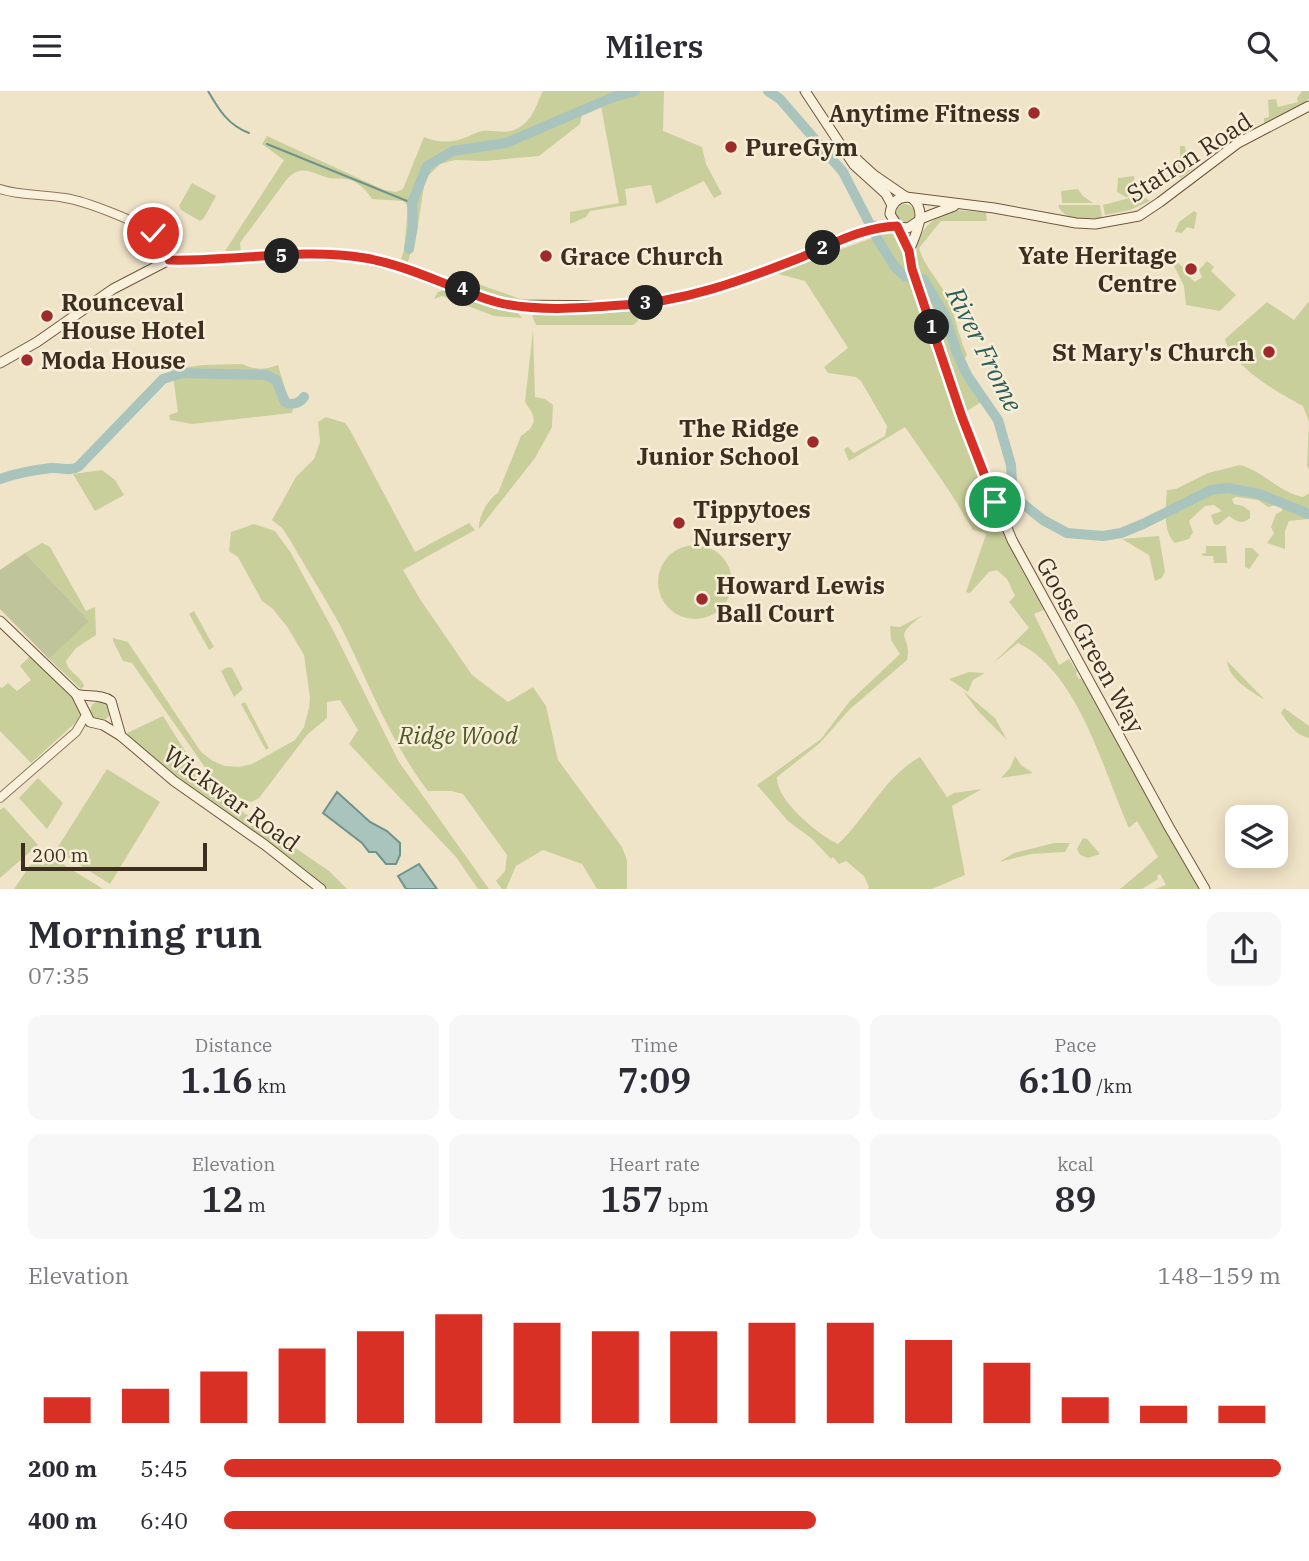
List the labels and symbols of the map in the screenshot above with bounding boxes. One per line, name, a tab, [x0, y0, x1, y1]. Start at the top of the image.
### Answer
place label: Anytime Fitness	[829, 97, 1020, 129]
marker: Anytime Fitness	[1026, 105, 1042, 121]
street label: Station Road	[1120, 105, 1258, 209]
place label: PureGym	[745, 131, 858, 163]
marker: PureGym	[723, 139, 739, 155]
pin	[123, 203, 183, 263]
pin: 2	[806, 231, 840, 265]
pin: 5	[264, 239, 300, 273]
place label: Yate Heritage Centre	[1018, 239, 1177, 299]
place label: Grace Church	[560, 240, 723, 272]
marker: Grace Church	[538, 248, 554, 264]
marker: Yate Heritage Centre	[1183, 261, 1199, 277]
pin: 4	[446, 271, 480, 307]
water label: River Frome	[939, 280, 1031, 418]
pin: 3	[628, 285, 664, 321]
place label: Rounceval House Hotel	[61, 286, 205, 346]
marker: Rounceval House Hotel	[39, 308, 55, 324]
pin: 1	[914, 309, 950, 345]
place label: St Mary's Church	[1052, 336, 1255, 368]
place label: Moda House	[41, 344, 186, 376]
marker: St Mary's Church	[1261, 344, 1277, 360]
marker: Moda House	[19, 352, 35, 368]
place label: The Ridge Junior School	[636, 412, 799, 472]
marker: The Ridge Junior School	[805, 434, 821, 450]
pin	[965, 472, 1025, 532]
place label: Tippytoes Nursery	[693, 493, 811, 553]
marker: Tippytoes Nursery	[671, 515, 687, 531]
street label: Goose Green Way	[1029, 551, 1153, 739]
place label: Howard Lewis Ball Court	[716, 569, 885, 629]
marker: Howard Lewis Ball Court	[694, 591, 710, 607]
park label: Ridge Wood	[397, 719, 519, 751]
street label: Wickwar Road	[157, 737, 307, 859]
scale bar	[21, 840, 206, 872]

